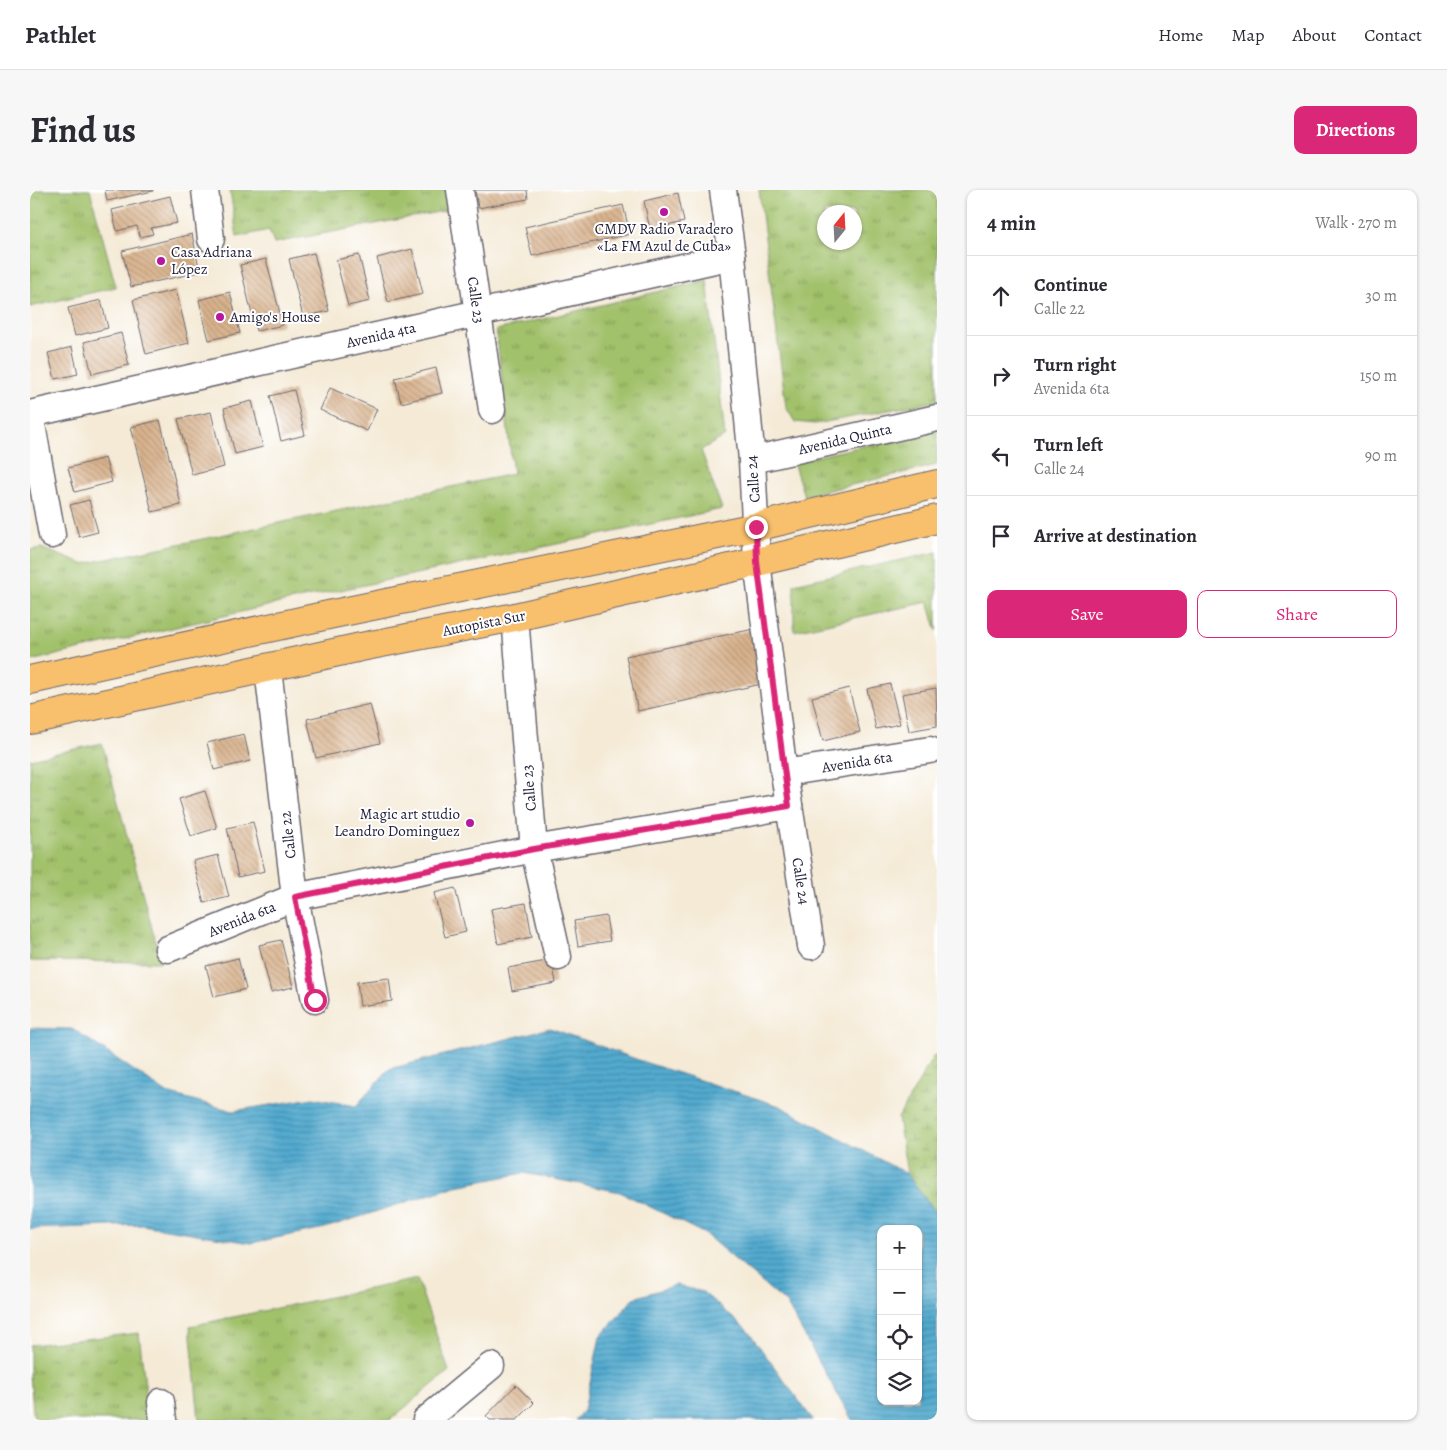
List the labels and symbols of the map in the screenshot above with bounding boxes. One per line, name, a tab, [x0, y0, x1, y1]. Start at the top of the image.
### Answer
north arrow	[817, 205, 862, 250]
marker: CMDV Radio Varadero «La FM Azul de Cuba»	[658, 206, 670, 218]
place label: CMDV Radio Varadero «La FM Azul de Cuba»	[595, 219, 733, 256]
place label: Casa Adriana López	[171, 242, 252, 279]
marker: Casa Adriana López	[155, 255, 167, 267]
street label: Calle 23	[463, 275, 489, 325]
place label: Amigo's House	[229, 307, 321, 327]
marker: Amigo's House	[214, 311, 226, 323]
street label: Avenida 4ta	[343, 317, 418, 353]
street label: Avenida Quinta	[795, 419, 894, 460]
street label: Calle 24	[741, 455, 765, 503]
route end	[745, 516, 768, 539]
street label: Autopista Sur	[440, 605, 527, 641]
street label: Avenida 6ta	[819, 747, 894, 778]
street label: Calle 23	[517, 764, 541, 812]
place label: Magic art studio Leandro Dominguez	[334, 804, 460, 841]
street label: Calle 22	[275, 810, 301, 860]
marker: Magic art studio Leandro Dominguez	[464, 817, 476, 829]
street label: Calle 24	[787, 856, 815, 906]
street label: Avenida 6ta	[204, 896, 279, 942]
route start	[304, 989, 327, 1012]

